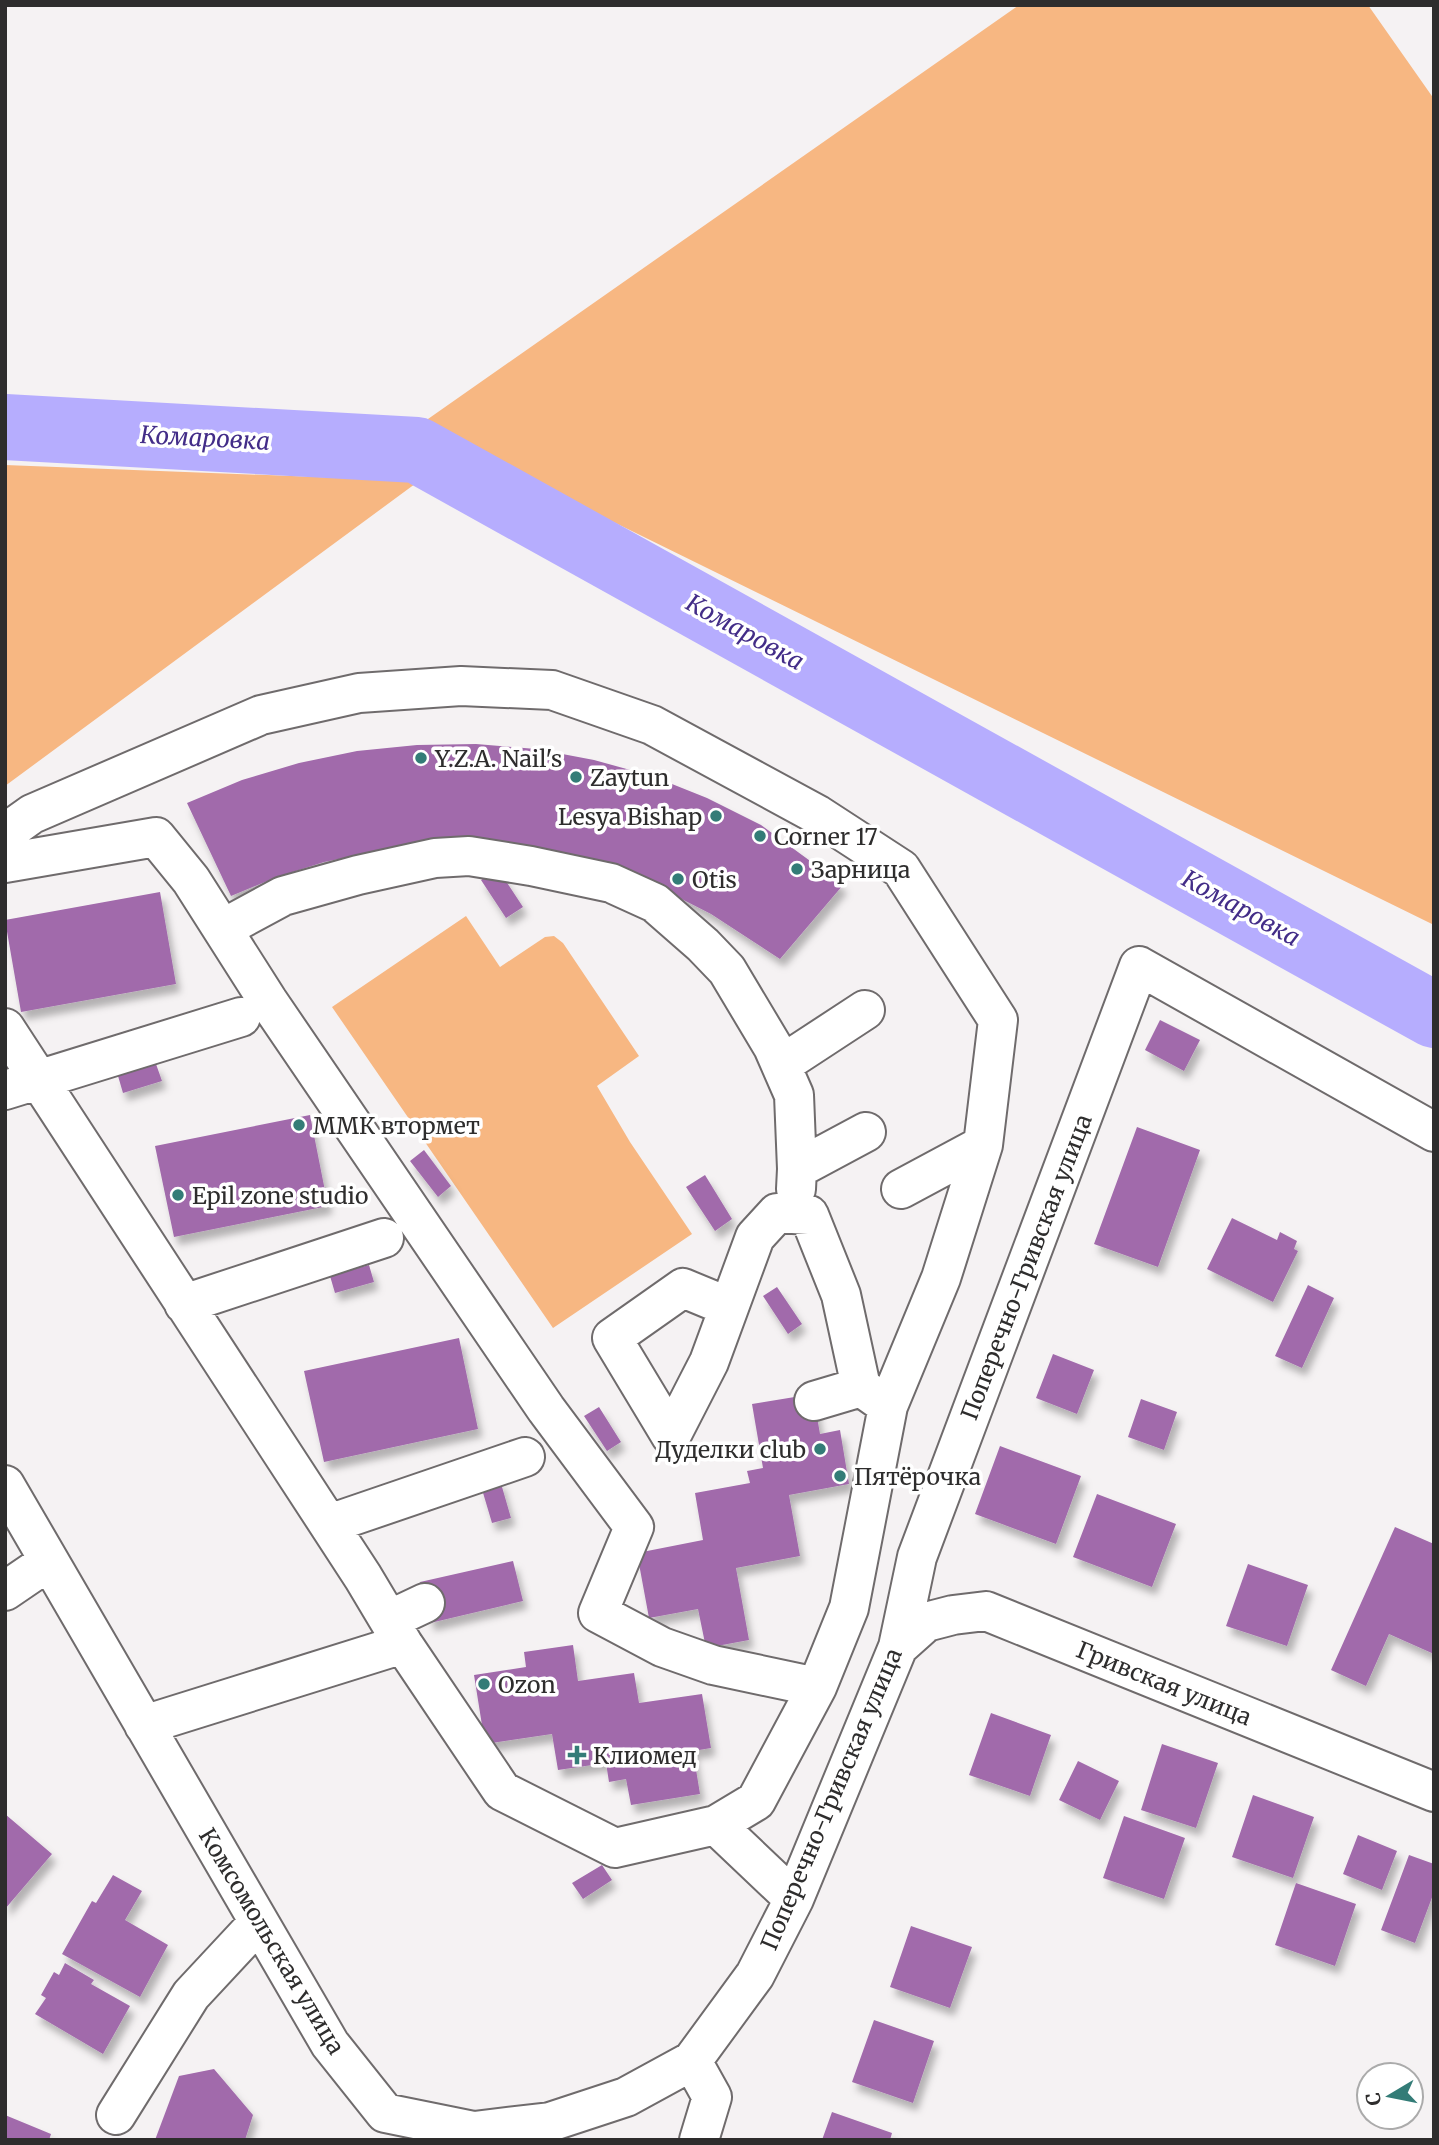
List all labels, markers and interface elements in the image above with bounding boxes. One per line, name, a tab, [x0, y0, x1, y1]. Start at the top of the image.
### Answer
water label: Комаровка	[139, 419, 271, 457]
water label: Комаровка	[681, 587, 809, 677]
place label: Y.Z.A. Nail's	[434, 744, 562, 773]
marker: Y.Z.A. Nail's	[413, 750, 429, 766]
place label: Zaytun	[590, 763, 669, 792]
marker: Zaytun	[568, 769, 584, 785]
place label: Lesya Bishap	[558, 802, 702, 831]
marker: Lesya Bishap	[708, 808, 724, 824]
place label: Corner 17	[774, 822, 878, 851]
marker: Corner 17	[752, 828, 768, 844]
place label: Зарница	[811, 855, 910, 884]
marker: Зарница	[789, 861, 805, 877]
water label: Комаровка	[1177, 863, 1305, 953]
place label: Otis	[692, 865, 737, 894]
marker: Otis	[670, 871, 686, 887]
street label: Поперечно-Гривская улица	[954, 1110, 1098, 1424]
place label: ММК втормет	[313, 1111, 480, 1140]
marker: ММК втормет	[291, 1117, 307, 1133]
place label: Epil zone studio	[192, 1181, 368, 1210]
marker: Epil zone studio	[170, 1187, 186, 1203]
place label: Дуделки club	[655, 1435, 806, 1464]
marker: Дуделки club	[812, 1441, 828, 1457]
place label: Пятёрочка	[854, 1462, 981, 1491]
marker: Пятёрочка	[832, 1468, 848, 1484]
street label: Гривская улица	[1072, 1635, 1256, 1731]
street label: Поперечно-Гривская улица	[754, 1644, 908, 1954]
place label: Ozon	[498, 1670, 556, 1699]
marker: Ozon	[476, 1676, 492, 1692]
place label: Клиомед	[593, 1741, 697, 1770]
marker: Клиомед	[567, 1745, 587, 1765]
street label: Комсомольская улица	[193, 1823, 351, 2059]
north arrow	[1355, 2061, 1425, 2131]
text: С	[1360, 2091, 1386, 2107]

